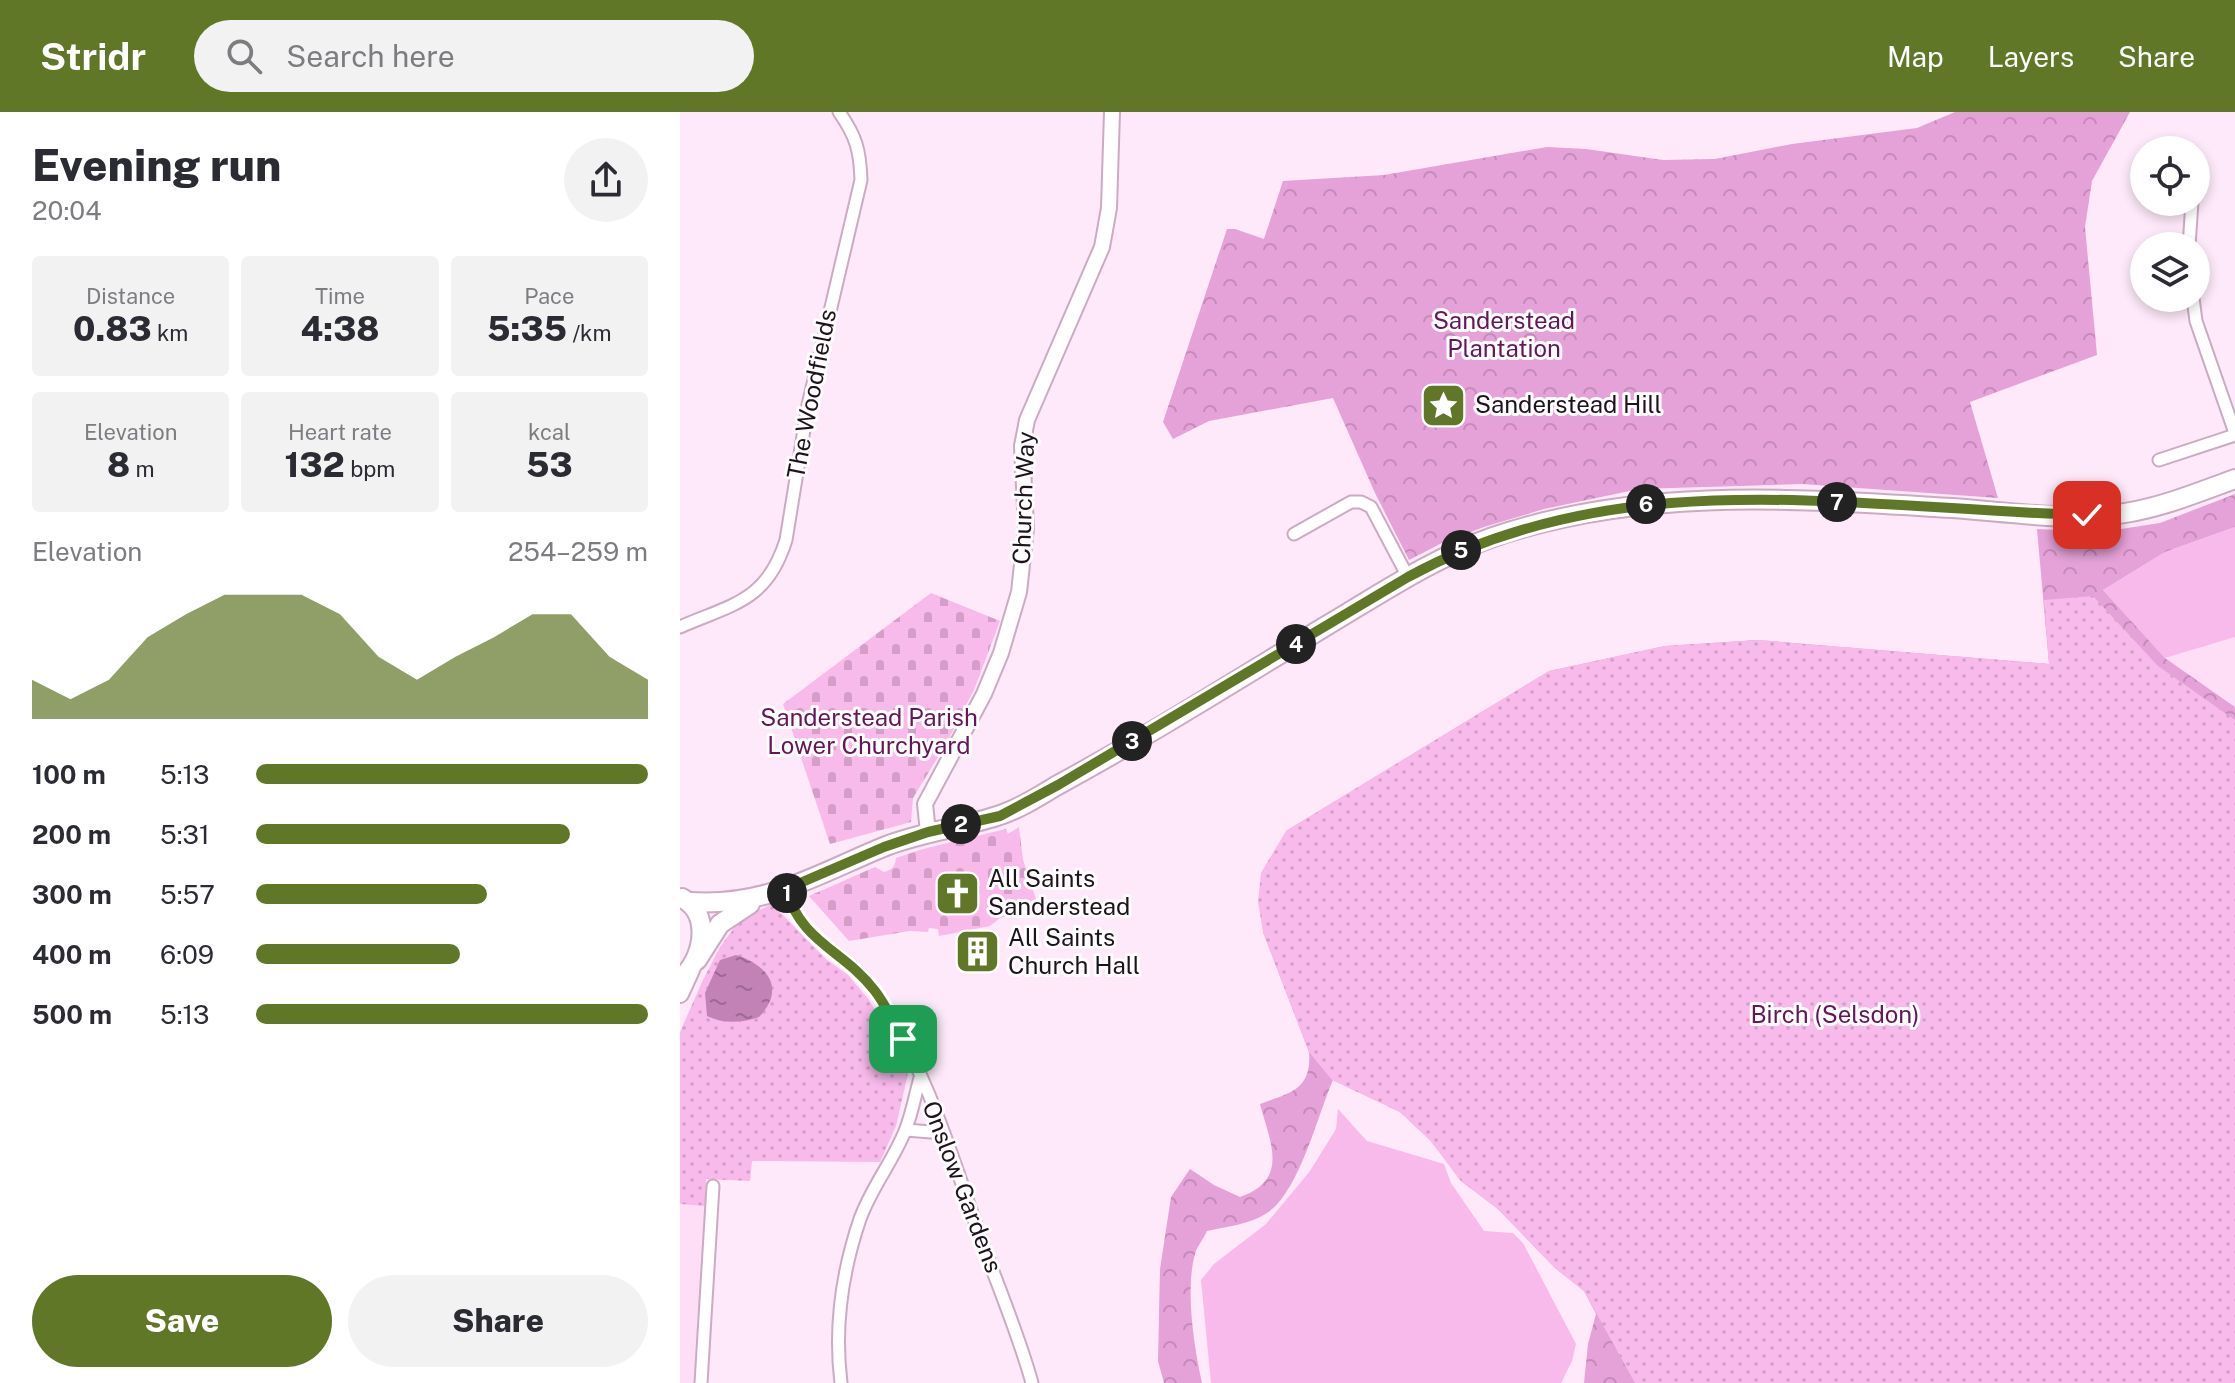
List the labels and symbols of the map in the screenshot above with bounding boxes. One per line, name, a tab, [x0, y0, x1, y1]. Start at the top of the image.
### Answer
park label: Sanderstead Plantation	[1433, 306, 1575, 362]
street label: The Woodfields	[781, 307, 841, 481]
place icon: Sanderstead Hill	[1420, 381, 1468, 429]
place label: Sanderstead Hill	[1475, 390, 1662, 418]
street label: Church Way	[1007, 431, 1039, 565]
pin	[2053, 481, 2121, 549]
pin: 7	[1817, 482, 1857, 522]
pin: 6	[1626, 484, 1666, 524]
pin: 5	[1441, 530, 1481, 570]
pin: 4	[1276, 624, 1316, 664]
park label: Sanderstead Parish Lower Churchyard	[760, 703, 978, 759]
pin: 3	[1112, 721, 1152, 761]
pin: 2	[941, 804, 981, 844]
place label: All Saints Sanderstead	[988, 864, 1130, 920]
church icon: All Saints Sanderstead	[933, 869, 981, 917]
pin: 1	[767, 873, 807, 913]
place label: All Saints Church Hall	[1008, 923, 1140, 979]
building icon: All Saints Church Hall	[953, 928, 1001, 976]
park label: Birch (Selsdon)	[1750, 1000, 1920, 1028]
pin	[869, 1005, 937, 1073]
street label: Onslow Gardens	[917, 1097, 1009, 1276]

